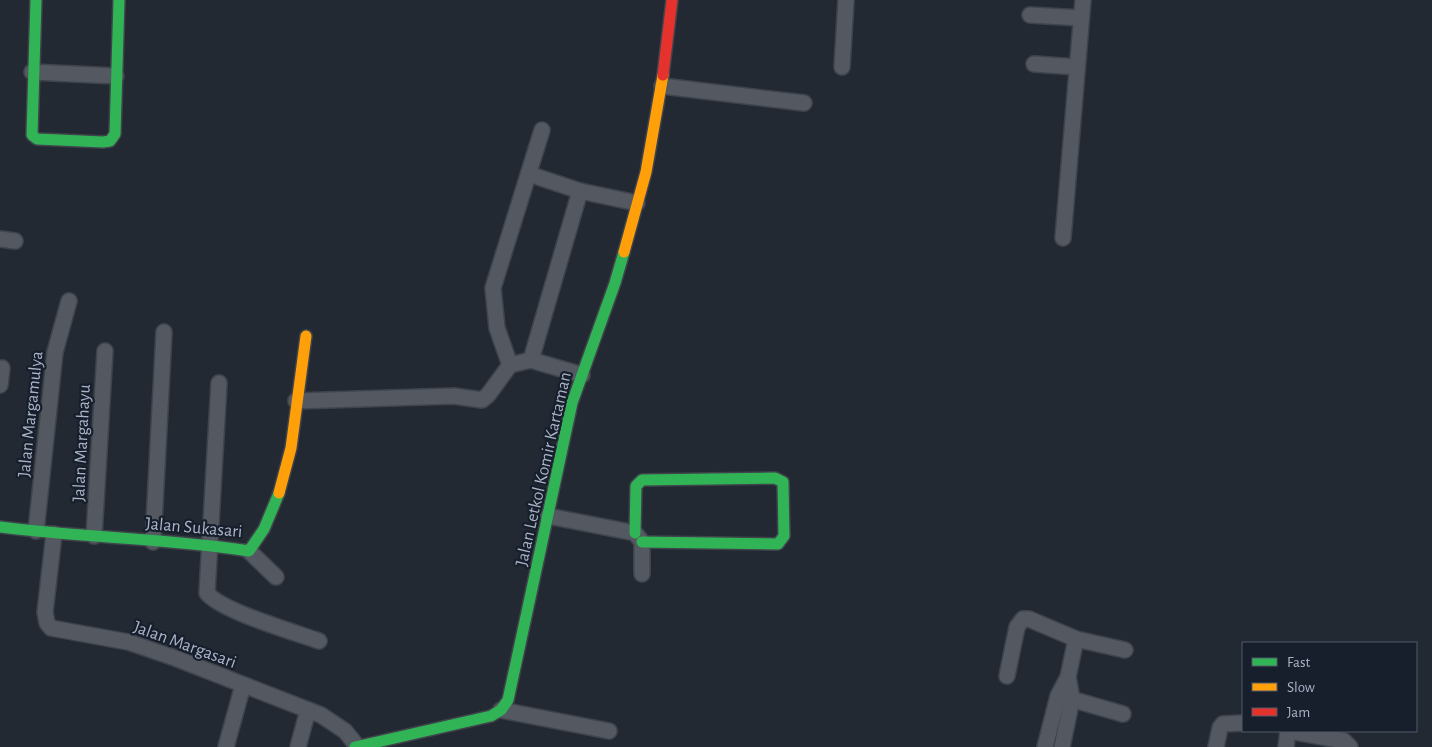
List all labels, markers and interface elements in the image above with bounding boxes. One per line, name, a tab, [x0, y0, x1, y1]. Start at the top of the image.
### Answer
street label: Jalan Margamulya	[15, 350, 47, 478]
street label: Jalan Letkol Komir Kartaman	[513, 370, 575, 568]
street label: Jalan Margahayu	[70, 384, 94, 502]
street label: Jalan Sukasari	[145, 515, 243, 541]
street label: Jalan Margasari	[131, 618, 239, 672]
legend	[1242, 642, 1417, 732]
text: Fast	[1287, 655, 1311, 670]
text: Slow	[1287, 680, 1315, 695]
text: Jam	[1287, 705, 1310, 720]

